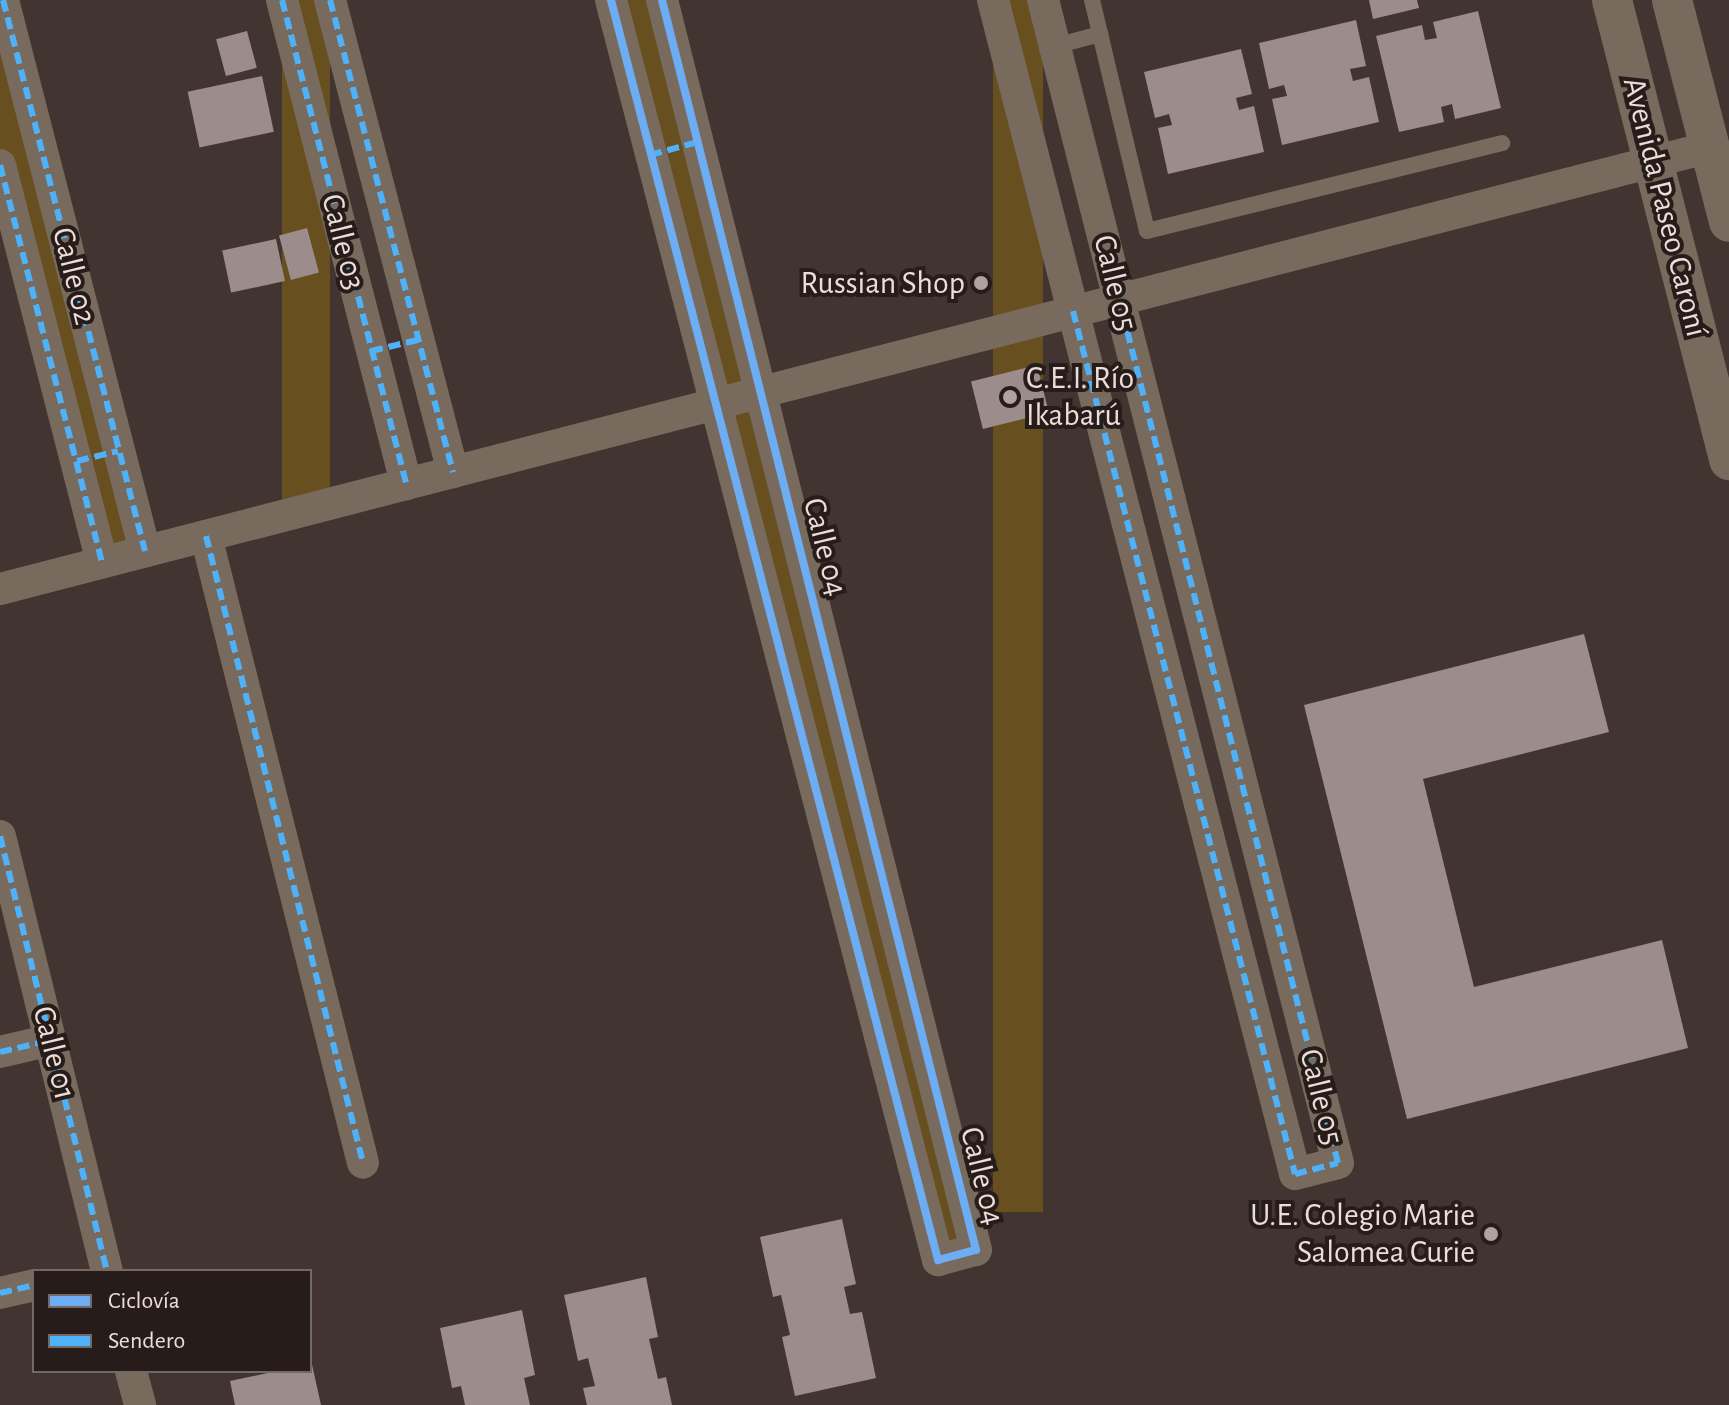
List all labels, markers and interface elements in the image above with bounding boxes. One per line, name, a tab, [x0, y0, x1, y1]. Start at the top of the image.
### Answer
street label: Avenida Paseo Caroní	[1614, 73, 1716, 341]
street label: Calle 03	[313, 190, 373, 294]
street label: Calle 02	[43, 223, 105, 329]
street label: Calle 05	[1085, 231, 1145, 335]
place label: Russian Shop	[800, 264, 965, 302]
marker: Russian Shop	[972, 274, 990, 292]
place label: C.E.I. Río Ikabarú	[1026, 360, 1134, 435]
marker: C.E.I. Río Ikabarú	[1001, 388, 1019, 406]
street label: Calle 04	[794, 494, 856, 600]
street label: Calle 01	[24, 1002, 84, 1104]
street label: Calle 05	[1291, 1045, 1351, 1149]
street label: Calle 04	[951, 1123, 1013, 1229]
place label: U.E. Colegio Marie Salomea Curie	[1250, 1197, 1475, 1272]
marker: U.E. Colegio Marie Salomea Curie	[1482, 1225, 1500, 1243]
legend	[32, 1269, 312, 1373]
text: Ciclovía	[108, 1289, 180, 1313]
text: Sendero	[108, 1329, 185, 1353]

